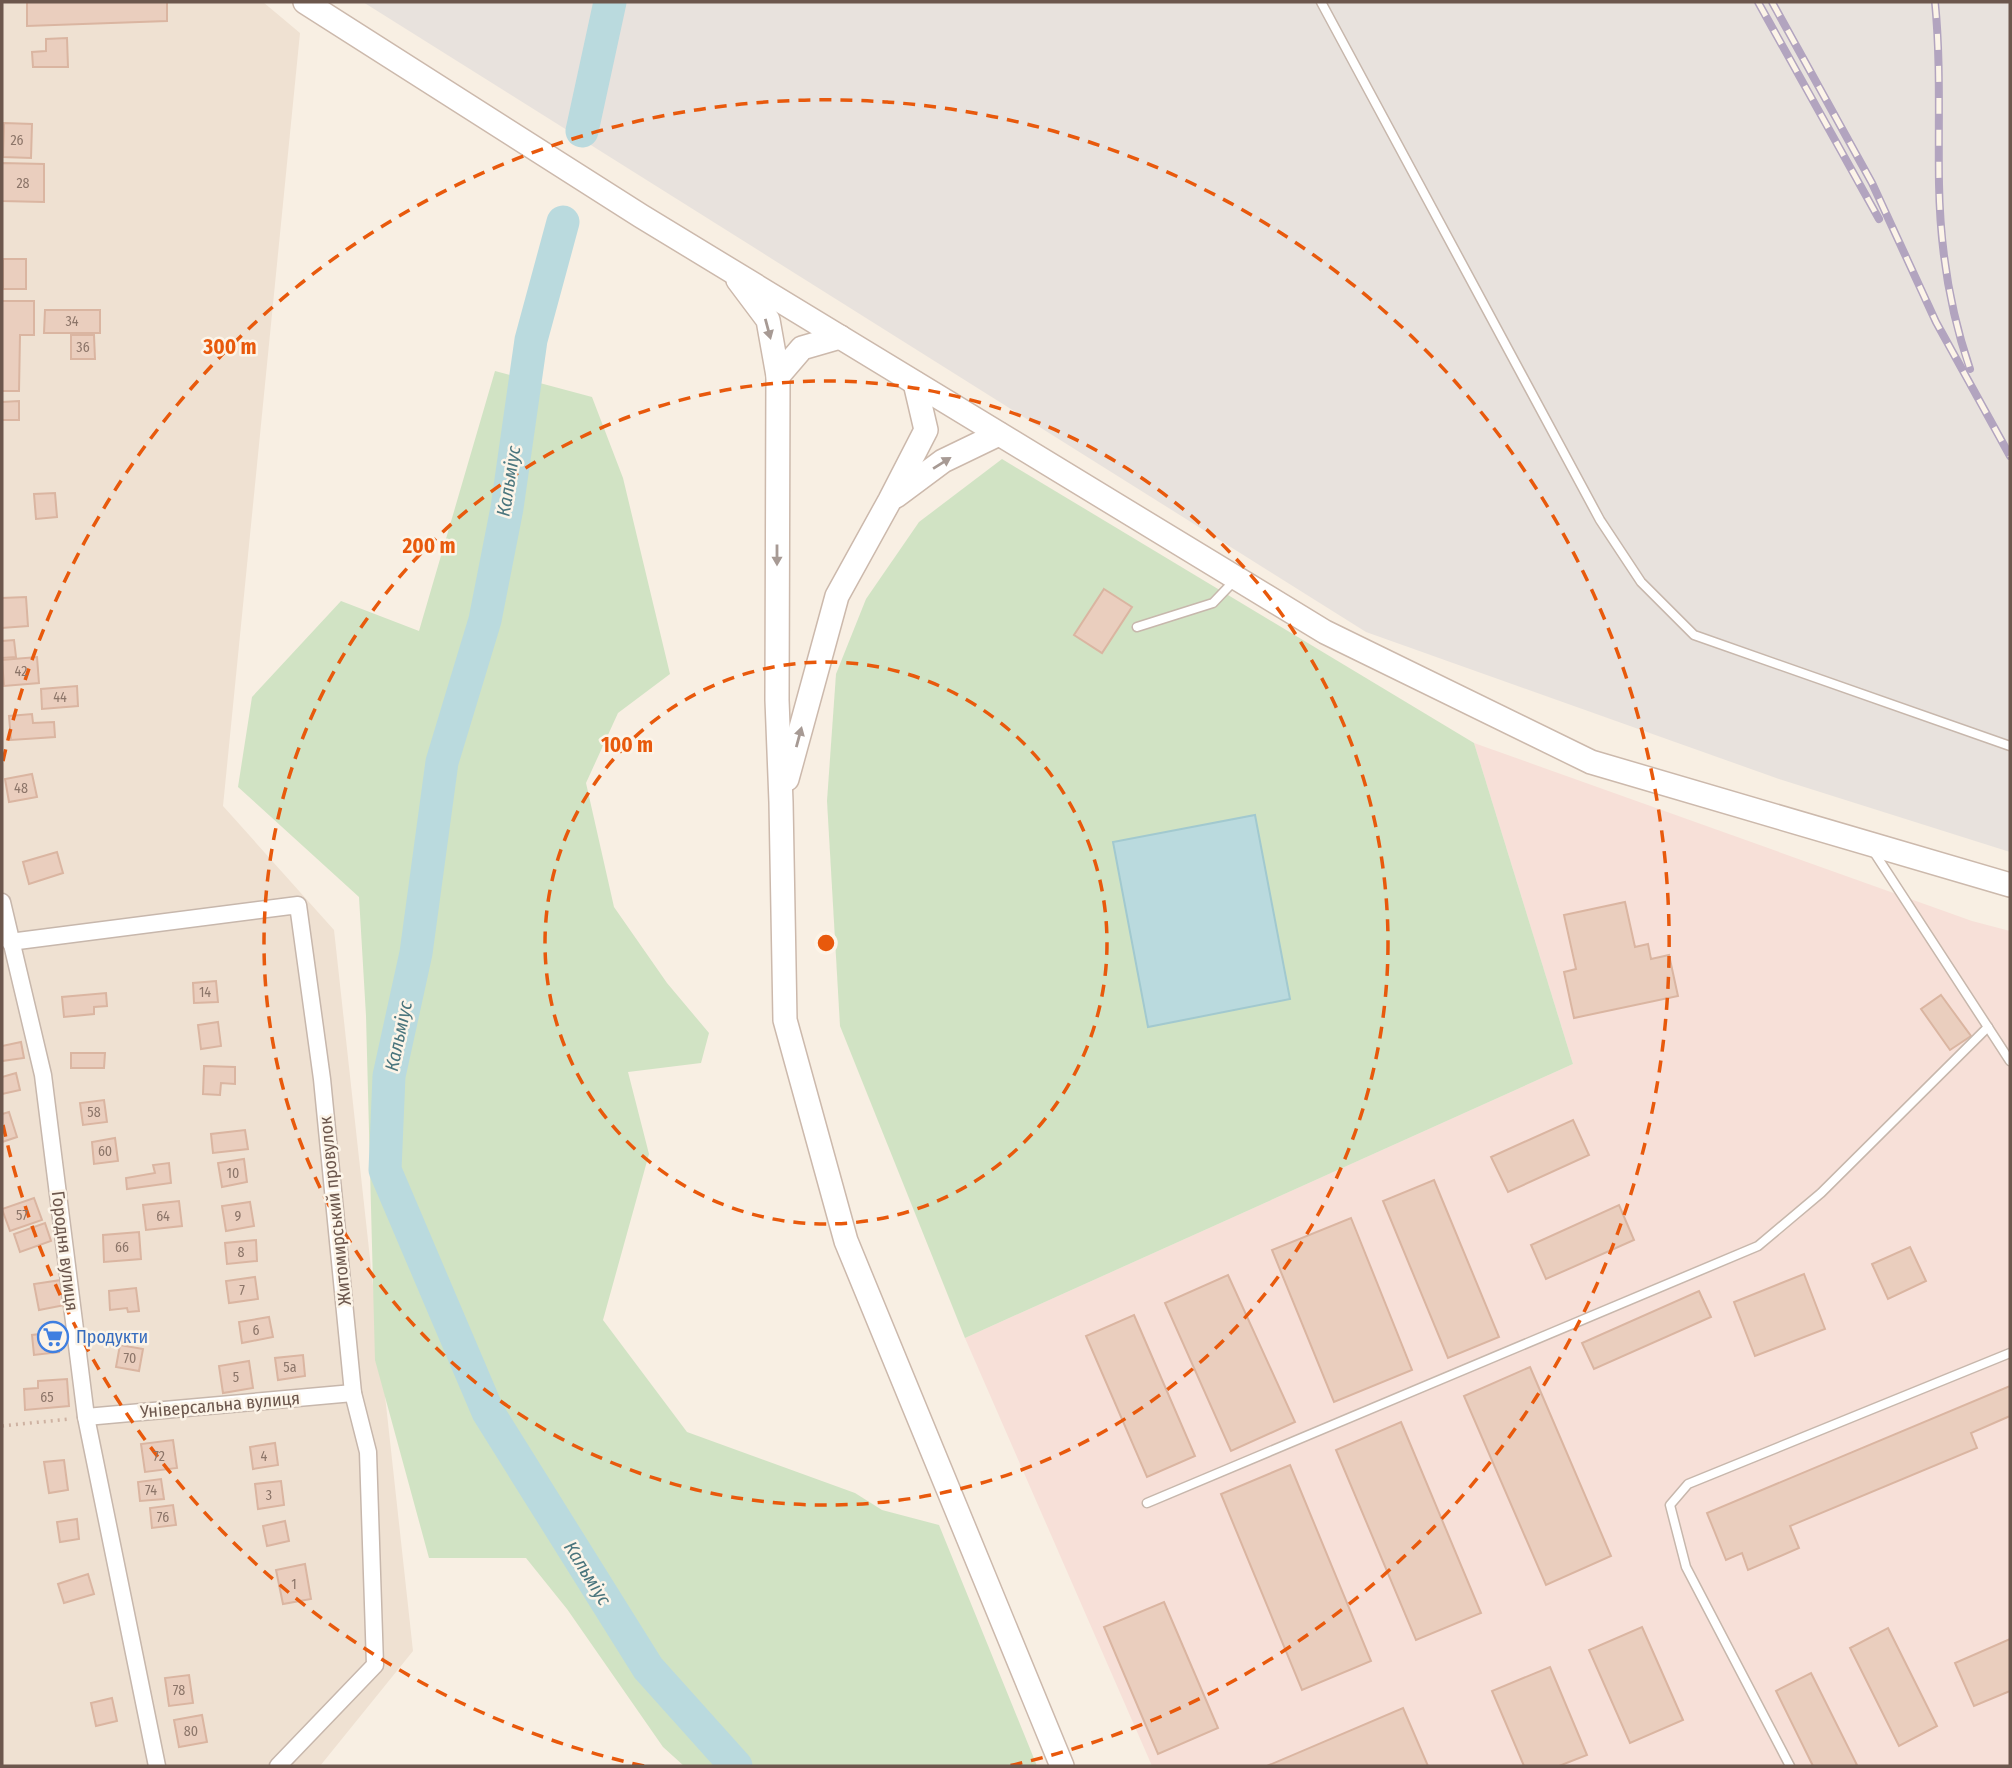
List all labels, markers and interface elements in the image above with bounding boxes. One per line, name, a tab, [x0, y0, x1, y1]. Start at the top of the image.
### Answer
house number: 26	[10, 132, 24, 149]
house number: 28	[16, 175, 30, 192]
house number: 34	[65, 313, 79, 330]
one-way arrow	[763, 318, 774, 340]
text: 300 m	[202, 334, 257, 360]
house number: 36	[76, 339, 90, 356]
water label: Кальміус	[492, 443, 526, 518]
one-way arrow	[932, 456, 952, 469]
text: 200 m	[401, 533, 456, 559]
one-way arrow	[771, 544, 783, 566]
house number: 42	[15, 663, 27, 680]
house number: 44	[53, 689, 67, 706]
one-way arrow	[794, 725, 805, 747]
text: 100 m	[601, 732, 653, 758]
house number: 48	[14, 780, 28, 797]
centre of rings	[814, 931, 838, 955]
house number: 14	[199, 984, 211, 1001]
water label: Кальміус	[380, 998, 417, 1073]
house number: 58	[87, 1104, 101, 1121]
street label: Житомирський провулок	[314, 1115, 356, 1307]
house number: 60	[98, 1143, 112, 1160]
house number: 10	[227, 1165, 239, 1182]
street label: Городня вулиця	[47, 1190, 83, 1312]
house number: 57	[16, 1207, 28, 1224]
house number: 64	[156, 1208, 170, 1225]
house number: 9	[235, 1208, 242, 1225]
house number: 66	[115, 1239, 129, 1256]
house number: 8	[238, 1244, 245, 1261]
house number: 7	[239, 1282, 245, 1299]
supermarket icon: Продукти	[36, 1320, 70, 1354]
house number: 6	[253, 1322, 260, 1339]
place label: Продукти	[76, 1326, 148, 1348]
house number: 70	[124, 1350, 136, 1367]
house number: 5а	[283, 1359, 297, 1376]
house number: 5	[233, 1369, 239, 1386]
street label: Універсальна вулиця	[138, 1387, 301, 1423]
house number: 65	[40, 1389, 54, 1406]
house number: 72	[153, 1448, 165, 1465]
house number: 4	[261, 1448, 268, 1465]
house number: 74	[145, 1482, 157, 1499]
house number: 3	[266, 1487, 272, 1504]
house number: 76	[157, 1509, 169, 1526]
water label: Кальміус	[559, 1537, 617, 1610]
house number: 1	[291, 1576, 297, 1593]
house number: 78	[173, 1682, 185, 1699]
house number: 80	[184, 1723, 198, 1740]

